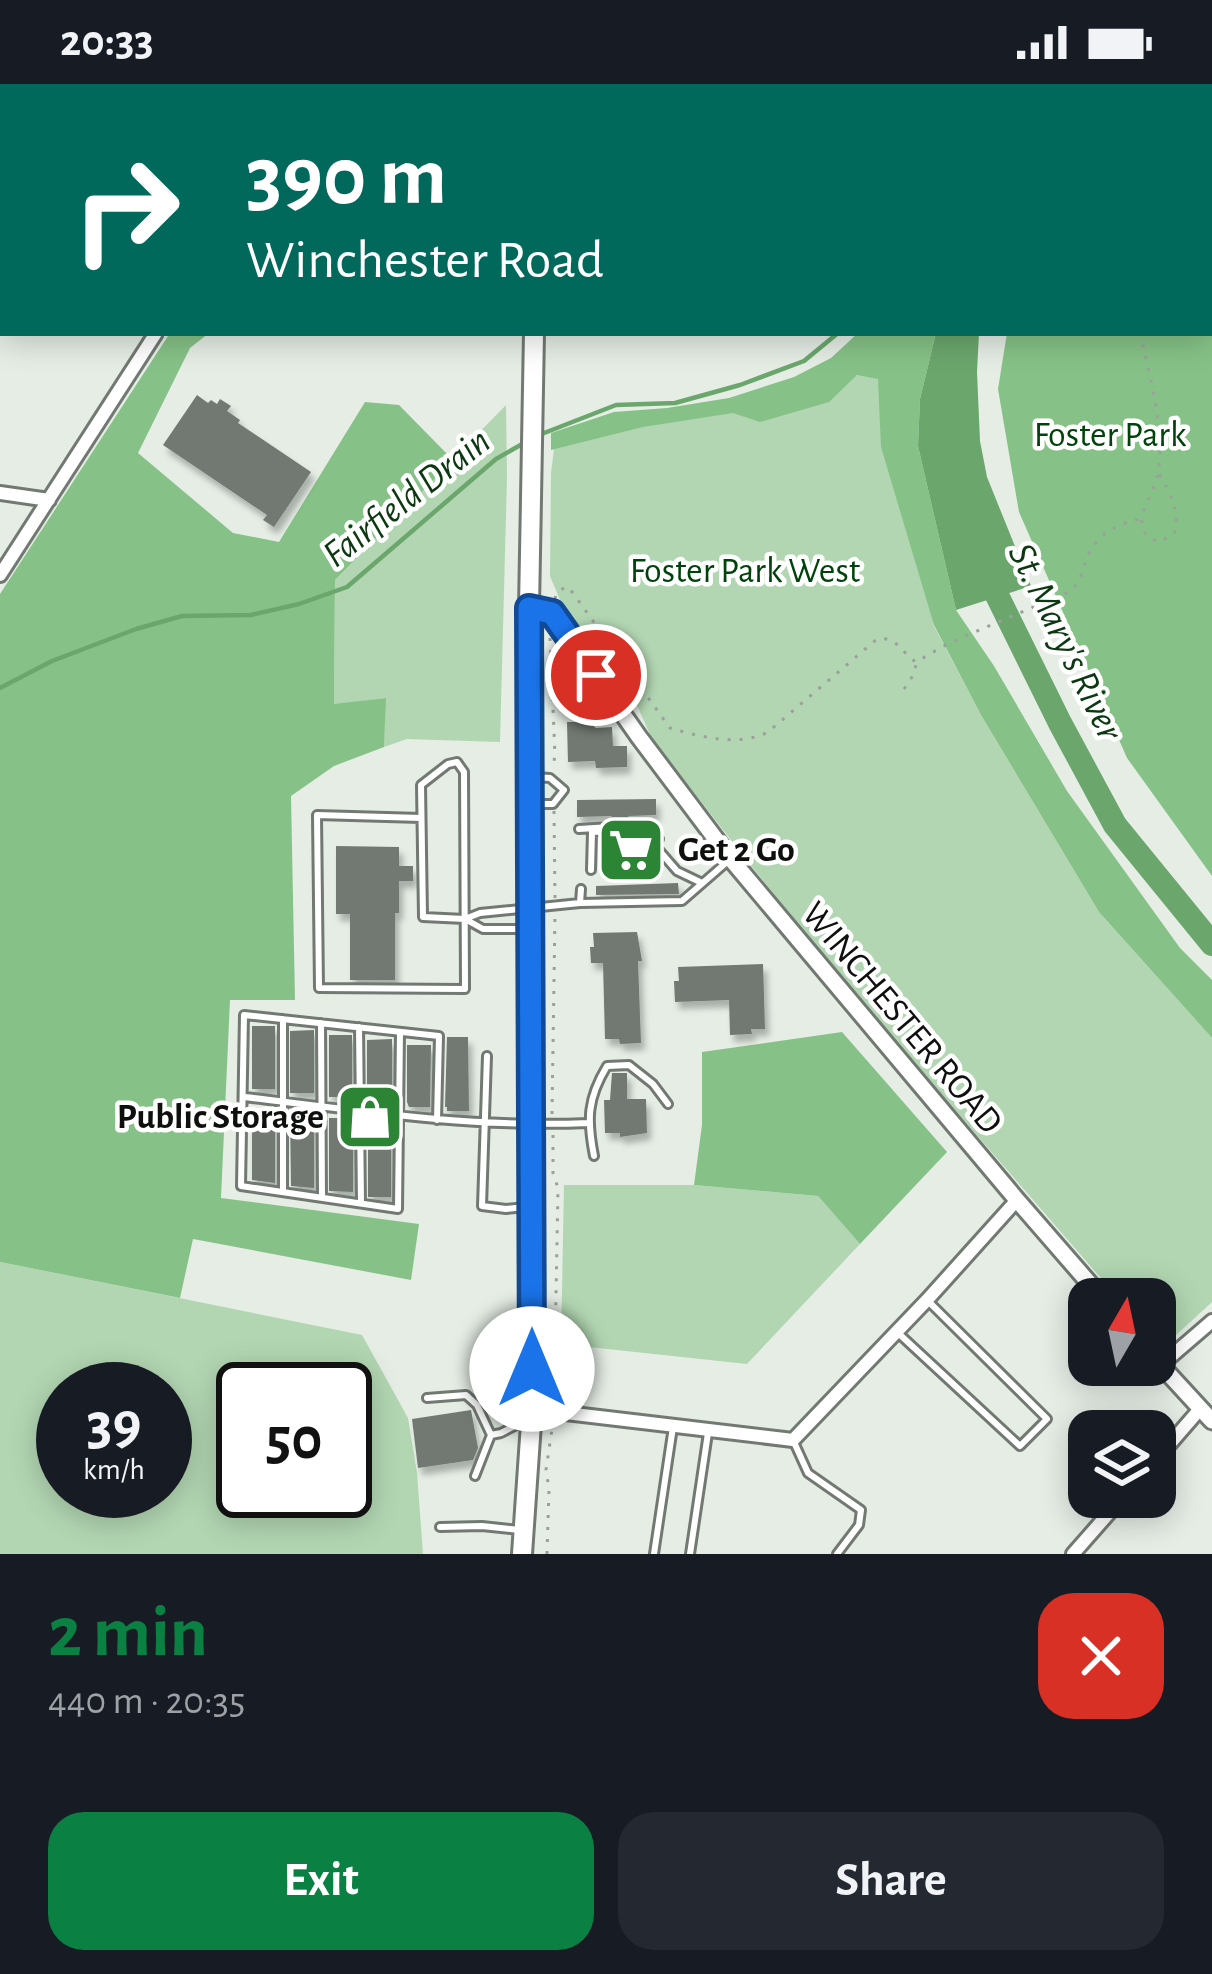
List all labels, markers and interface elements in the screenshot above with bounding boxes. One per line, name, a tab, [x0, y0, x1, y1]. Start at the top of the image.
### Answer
text: 20:33	[60, 19, 154, 64]
icon: right	[48, 132, 204, 288]
text: 390 m	[246, 136, 447, 220]
text: Winchester Road	[246, 234, 604, 288]
park label: Foster Park	[1034, 417, 1187, 453]
water label: Fairfield Drain	[316, 421, 498, 575]
water label: St. Mary's River	[1001, 537, 1130, 748]
park label: Foster Park West	[630, 553, 861, 589]
pin	[545, 624, 647, 726]
icon: arrive	[563, 642, 629, 708]
supermarket icon: Get 2 Go	[596, 815, 666, 885]
place label: Get 2 Go	[678, 832, 795, 868]
street label: WINCHESTER ROAD	[795, 895, 1009, 1141]
shop icon: Public Storage	[335, 1082, 405, 1152]
place label: Public Storage	[117, 1099, 324, 1135]
north arrow	[1068, 1278, 1176, 1386]
map controls	[1068, 1278, 1176, 1518]
position arrow	[469, 1306, 595, 1432]
speed limit sign: 50	[216, 1362, 372, 1518]
text: 39	[87, 1395, 141, 1455]
button: layers	[1068, 1410, 1176, 1518]
text: km/h	[83, 1455, 145, 1485]
button: close	[1038, 1593, 1164, 1719]
text: 2 min	[48, 1597, 208, 1669]
text: 440 m · 20:35	[48, 1682, 245, 1721]
button: Exit	[48, 1812, 594, 1950]
button: Share	[618, 1812, 1164, 1950]

